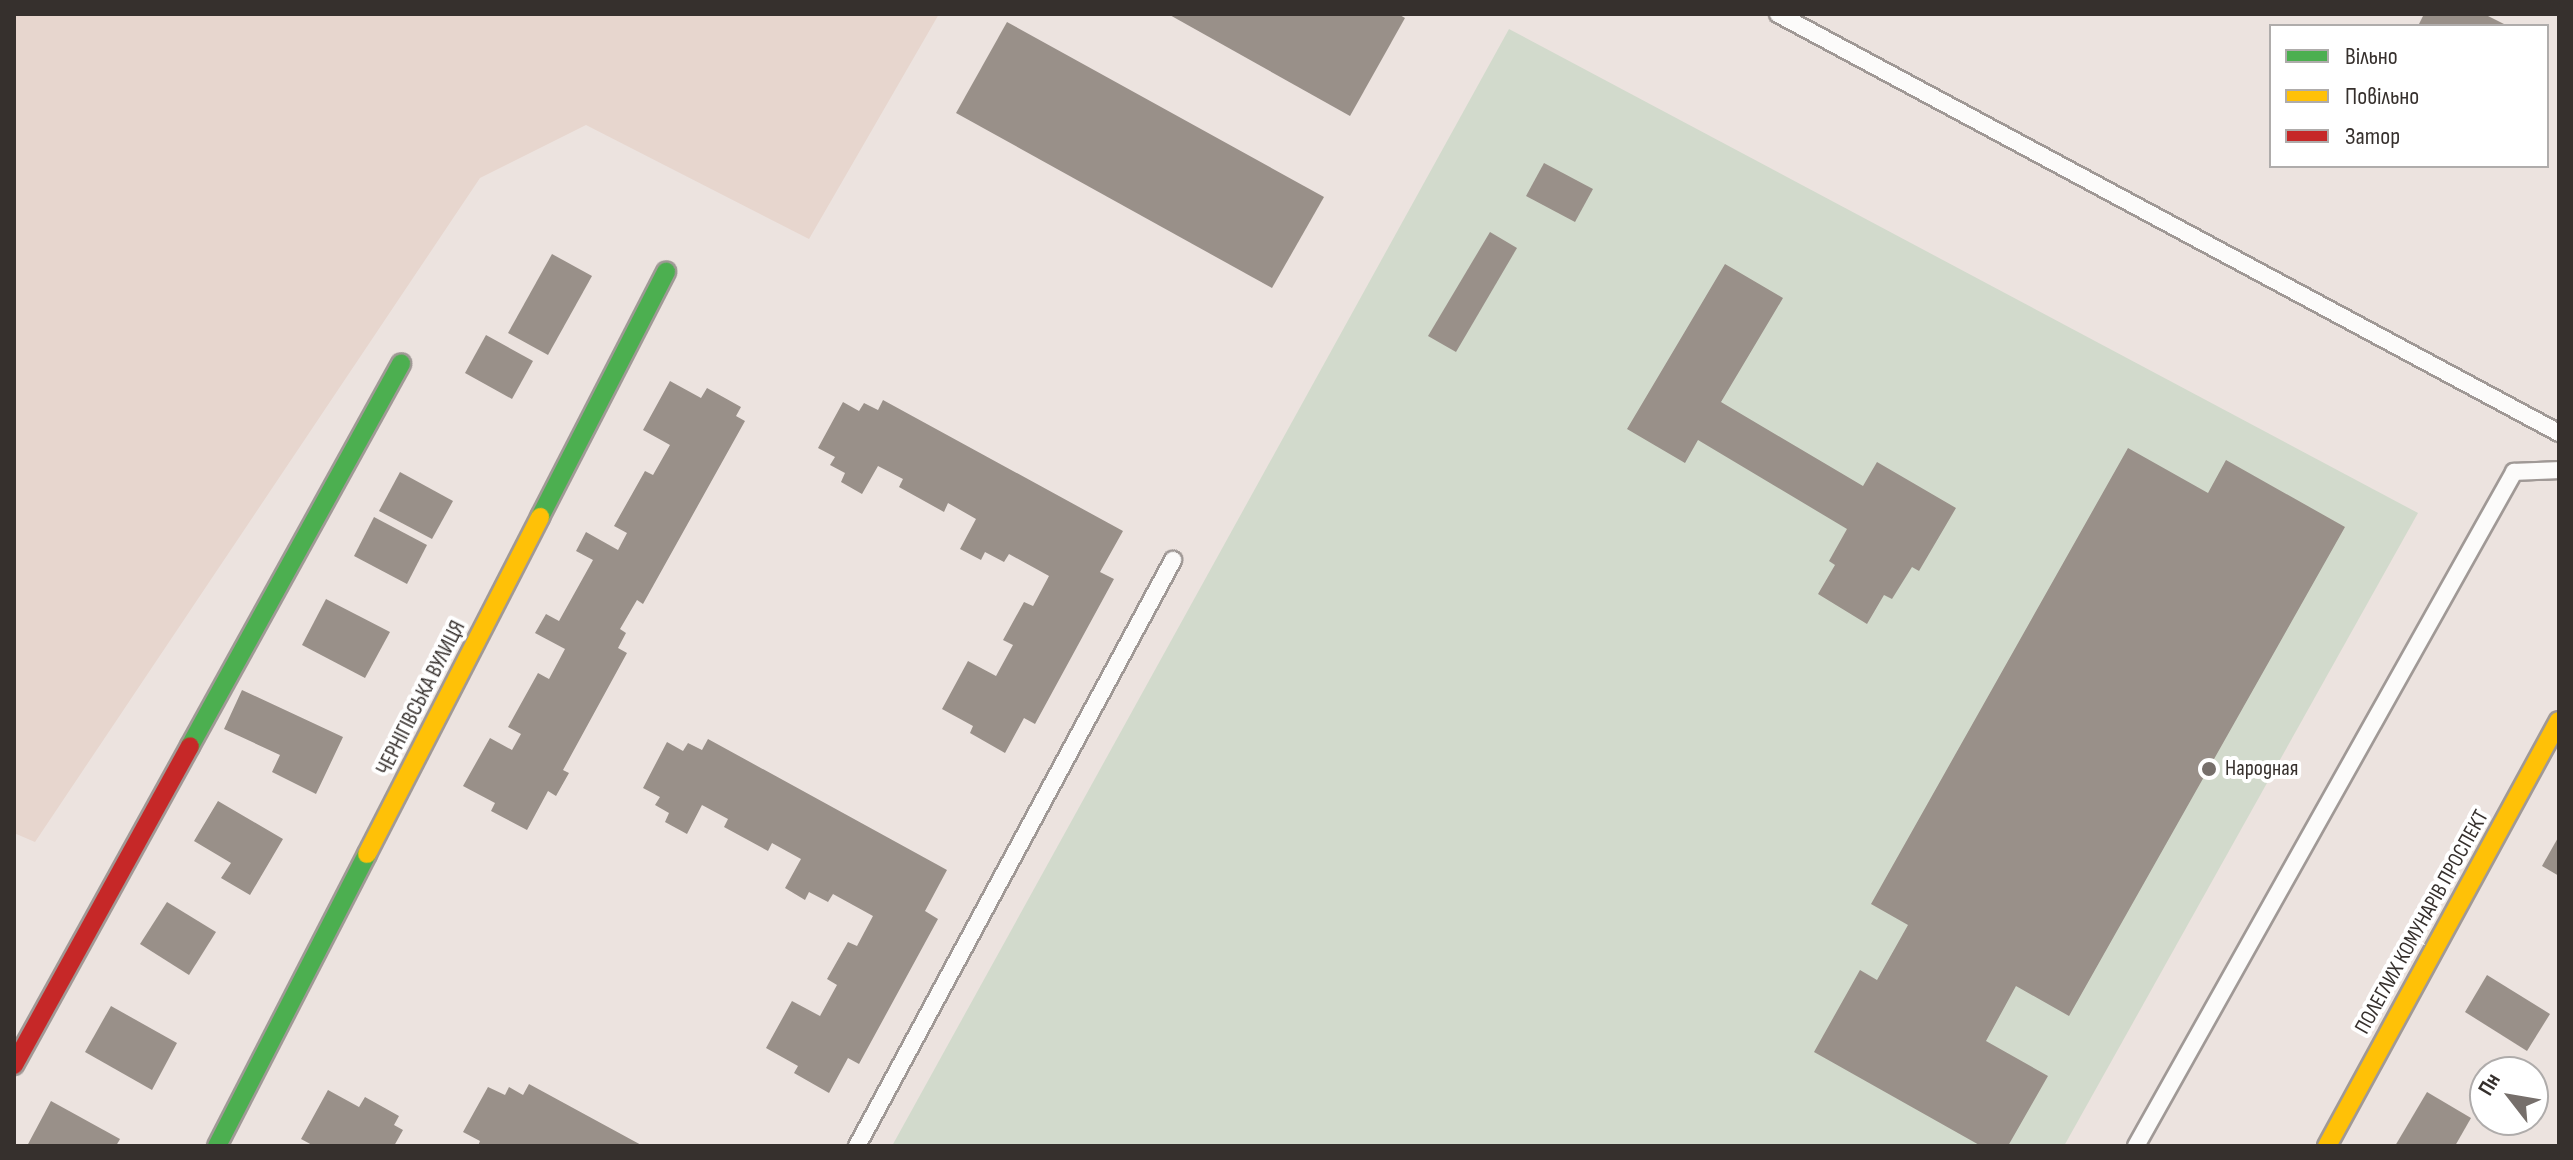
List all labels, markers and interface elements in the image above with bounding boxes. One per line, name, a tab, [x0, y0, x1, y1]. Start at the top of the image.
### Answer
legend	[2269, 24, 2549, 168]
text: Вільно	[2345, 42, 2398, 71]
text: Повільно	[2345, 82, 2419, 111]
text: Затор	[2345, 122, 2400, 151]
street label: ЧЕРНІГІВСЬКА ВУЛИЦЯ	[371, 616, 471, 780]
place label: Народная	[2225, 756, 2298, 782]
marker: Народная	[2200, 760, 2218, 778]
street label: ПОЛЕГЛИХ КОМУНАРІВ ПРОСПЕКТ	[2349, 805, 2495, 1039]
north arrow	[2469, 1056, 2549, 1136]
text: Пн	[2473, 1068, 2507, 1100]

